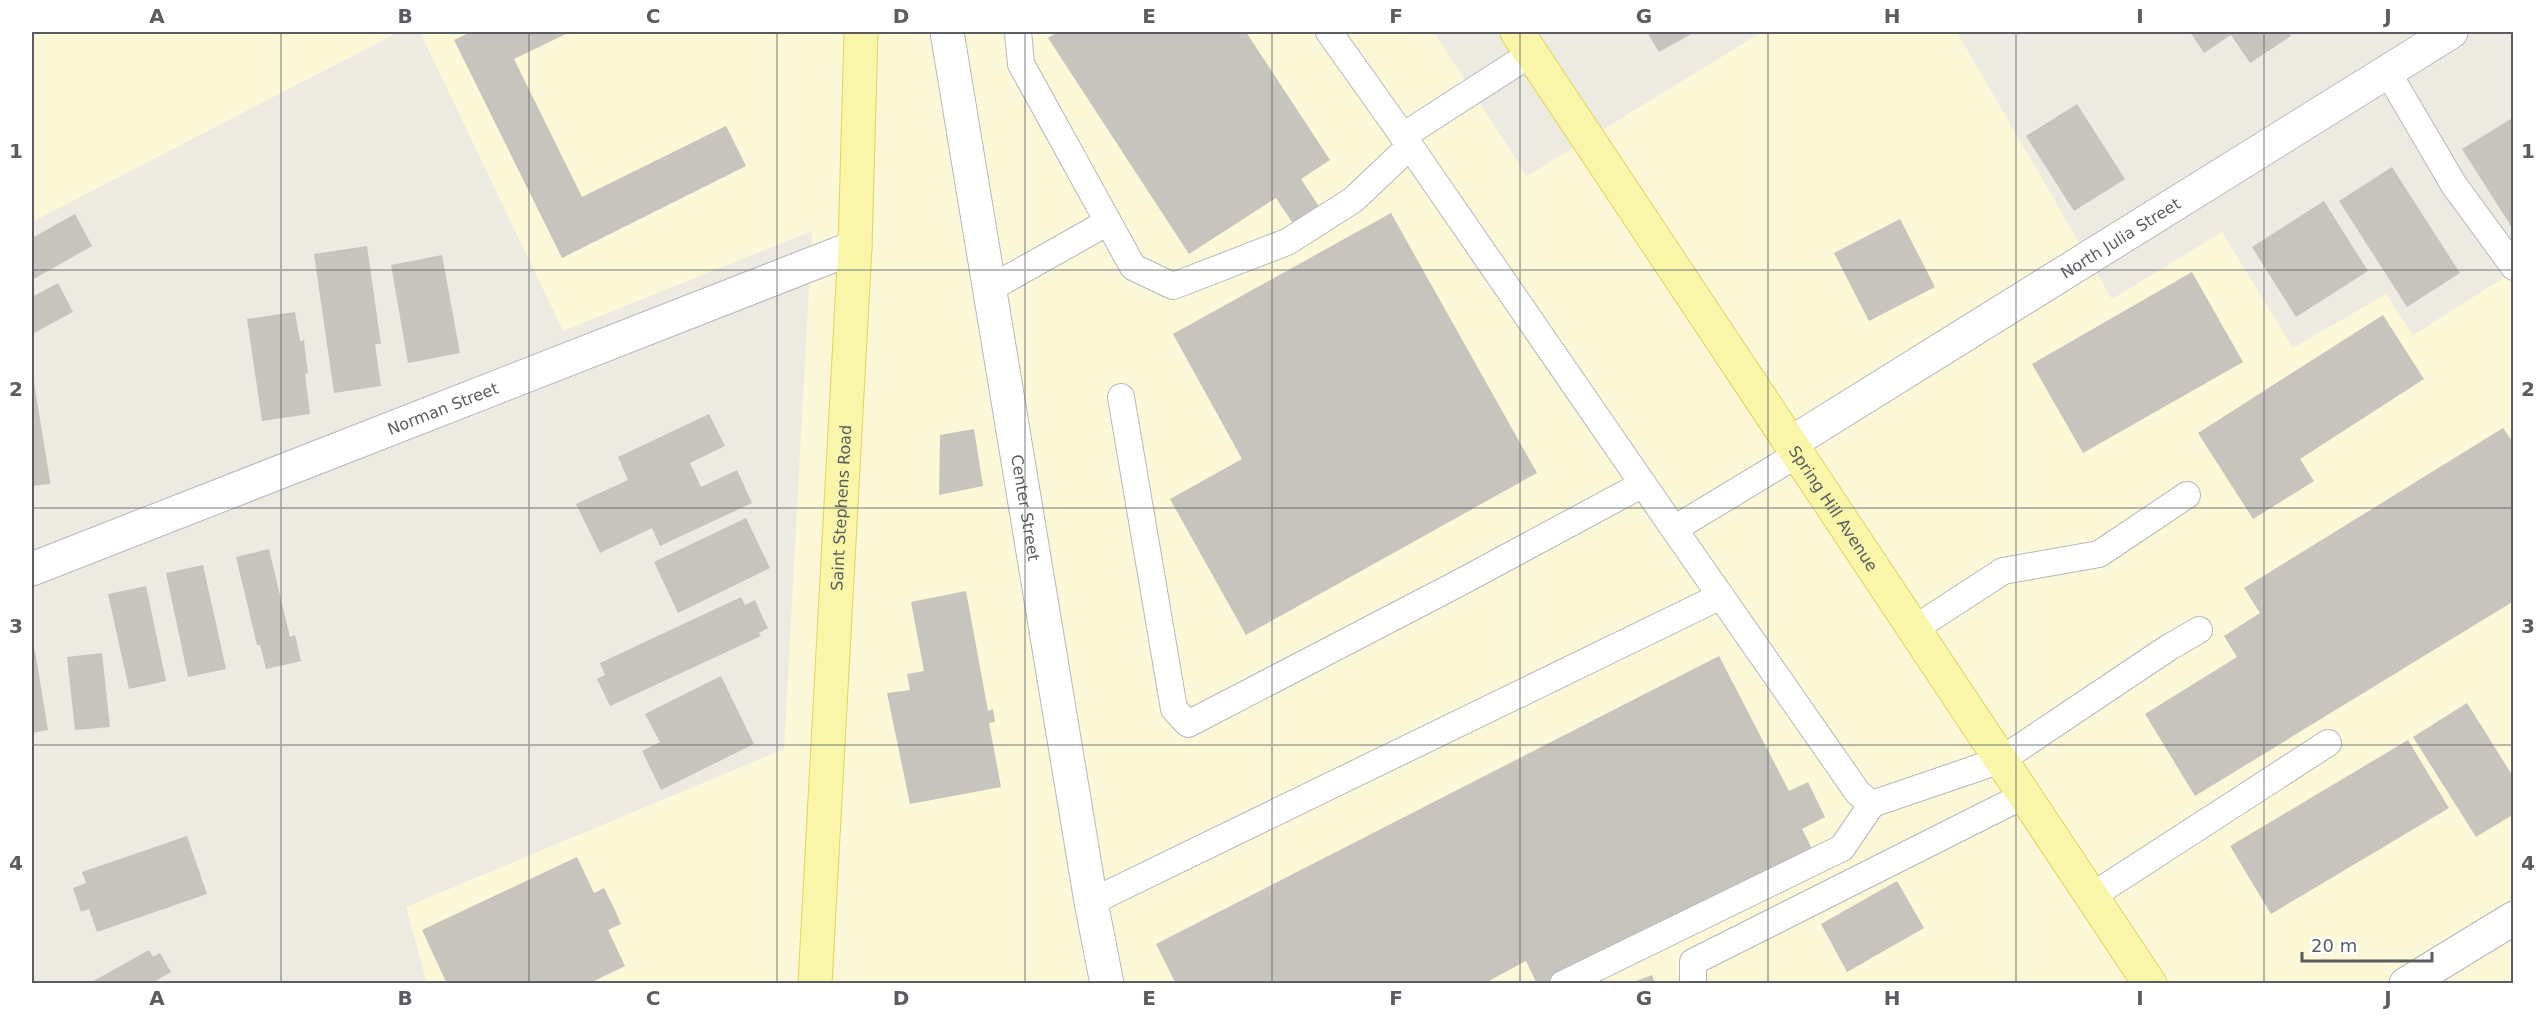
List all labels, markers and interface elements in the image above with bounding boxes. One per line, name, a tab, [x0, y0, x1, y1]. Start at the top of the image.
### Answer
text: A	[149, 4, 165, 28]
text: B	[397, 4, 413, 28]
text: C	[646, 4, 660, 28]
text: D	[893, 4, 909, 28]
text: E	[1142, 4, 1156, 28]
text: F	[1389, 4, 1403, 28]
text: G	[1636, 4, 1652, 28]
text: H	[1884, 4, 1900, 28]
text: I	[2136, 4, 2144, 28]
text: J	[2382, 4, 2392, 28]
text: 1	[9, 139, 23, 163]
text: 1	[2521, 139, 2535, 163]
street label: North Julia Street	[2057, 194, 2184, 283]
text: 2	[9, 377, 23, 401]
text: 2	[2521, 377, 2535, 401]
street label: Norman Street	[385, 379, 501, 439]
street label: Saint Stephens Road	[827, 424, 855, 591]
street label: Spring Hill Avenue	[1785, 442, 1882, 575]
street label: Center Street	[1007, 453, 1043, 562]
text: 3	[9, 614, 23, 638]
text: 3	[2521, 614, 2535, 638]
text: 4	[9, 851, 23, 875]
text: 4	[2521, 851, 2535, 875]
scale bar	[2302, 925, 2432, 963]
text: 20 m	[2311, 935, 2357, 956]
text: A	[149, 986, 165, 1010]
text: B	[397, 986, 413, 1010]
text: C	[646, 986, 660, 1010]
text: D	[893, 986, 909, 1010]
text: E	[1142, 986, 1156, 1010]
text: F	[1389, 986, 1403, 1010]
text: G	[1636, 986, 1652, 1010]
text: H	[1884, 986, 1900, 1010]
text: I	[2136, 986, 2144, 1010]
text: J	[2382, 986, 2392, 1010]

